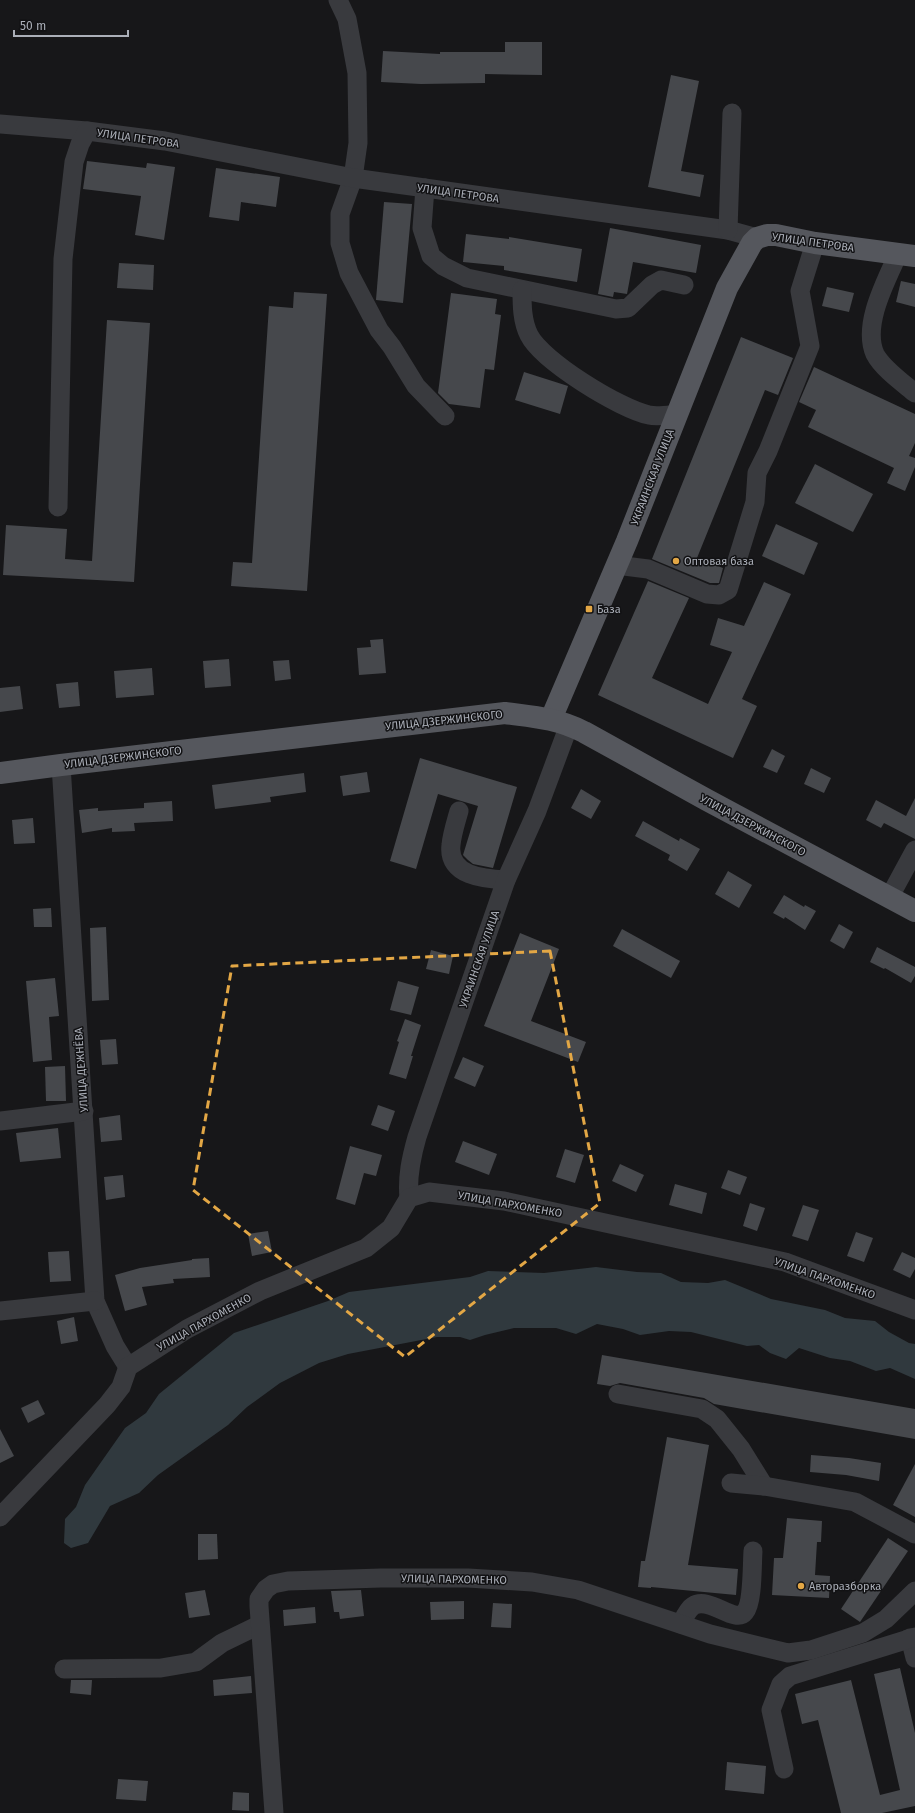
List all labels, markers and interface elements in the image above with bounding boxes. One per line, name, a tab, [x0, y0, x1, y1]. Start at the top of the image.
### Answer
scale bar	[14, 12, 128, 38]
text: 50 m	[20, 19, 46, 33]
street label: УЛИЦА ПЕТРОВА	[96, 126, 181, 151]
street label: УЛИЦА ПЕТРОВА	[416, 181, 501, 206]
street label: УЛИЦА ПЕТРОВА	[771, 230, 856, 255]
street label: УКРАИНСКАЯ УЛИЦА	[628, 427, 677, 527]
place label: Оптовая база	[684, 555, 754, 568]
marker: Оптовая база	[671, 556, 681, 566]
place label: База	[597, 603, 621, 616]
marker: База	[584, 604, 594, 614]
street label: УЛИЦА ДЗЕРЖИНСКОГО	[385, 708, 503, 733]
street label: УЛИЦА ДЗЕРЖИНСКОГО	[64, 744, 182, 771]
street label: УЛИЦА ДЗЕРЖИНСКОГО	[698, 792, 808, 859]
street label: УКРАИНСКАЯ УЛИЦА	[457, 908, 502, 1010]
street label: УЛИЦА ДЕЖНЁВА	[71, 1026, 91, 1113]
street label: УЛИЦА ПАРХОМЕНКО	[457, 1189, 563, 1220]
street label: УЛИЦА ПАРХОМЕНКО	[773, 1255, 877, 1302]
street label: УЛИЦА ПАРХОМЕНКО	[155, 1291, 254, 1354]
street label: УЛИЦА ПАРХОМЕНКО	[401, 1572, 507, 1587]
place label: Авторазборка	[809, 1580, 881, 1593]
marker: Авторазборка	[796, 1581, 806, 1591]

